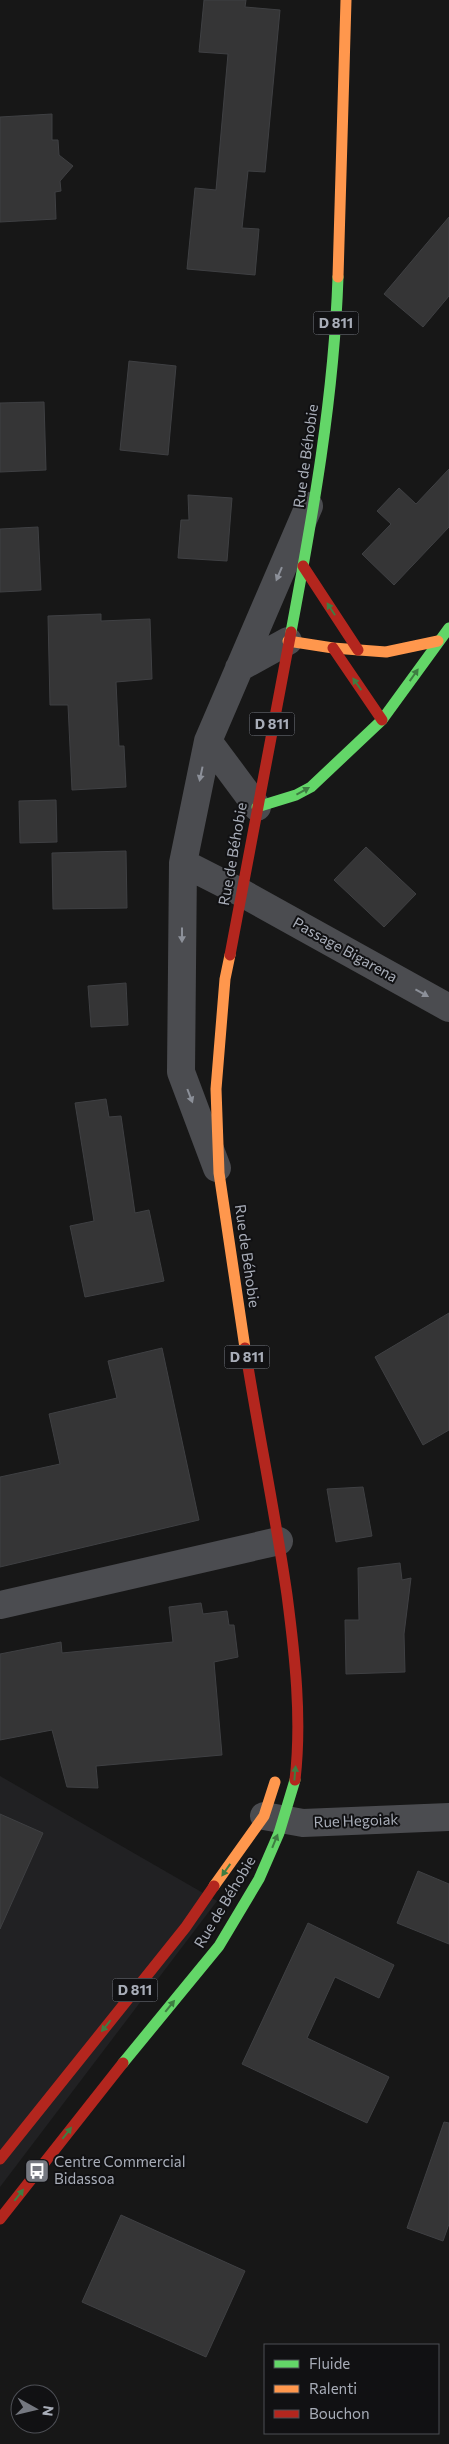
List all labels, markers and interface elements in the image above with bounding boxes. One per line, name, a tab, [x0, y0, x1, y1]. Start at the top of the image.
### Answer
road number: D 811	[314, 312, 358, 334]
street label: Rue de Béhobie	[289, 403, 321, 509]
one-way arrow	[275, 567, 283, 581]
one-way arrow	[326, 602, 336, 616]
one-way arrow	[409, 668, 419, 681]
one-way arrow	[352, 677, 362, 691]
road number: D 811	[250, 712, 294, 736]
one-way arrow	[197, 767, 205, 783]
one-way arrow	[296, 787, 309, 796]
street label: Rue de Béhobie	[214, 801, 250, 907]
street label: Passage Bigarena	[290, 913, 401, 985]
one-way arrow	[178, 927, 186, 943]
one-way arrow	[415, 989, 430, 997]
one-way arrow	[186, 1089, 194, 1104]
street label: Rue de Béhobie	[232, 1203, 264, 1309]
road number: D 811	[224, 1345, 270, 1368]
one-way arrow	[291, 1765, 299, 1781]
street label: Rue Hegoiak	[313, 1810, 399, 1830]
one-way arrow	[272, 1834, 280, 1848]
street label: Rue de Béhobie	[190, 1852, 259, 1951]
one-way arrow	[221, 1863, 231, 1877]
road number: D 811	[112, 1978, 158, 2002]
one-way arrow	[164, 2000, 175, 2013]
one-way arrow	[100, 2020, 111, 2033]
one-way arrow	[62, 2127, 73, 2140]
place label: Centre Commercial Bidassoa	[54, 2152, 185, 2187]
bus stop icon: Centre Commercial Bidassoa	[24, 2158, 50, 2184]
one-way arrow	[13, 2189, 24, 2202]
legend	[264, 2344, 439, 2434]
text: Fluide	[309, 2354, 350, 2372]
text: Ralenti	[309, 2379, 357, 2397]
north arrow	[10, 2384, 60, 2434]
text: N	[39, 2404, 58, 2417]
text: Bouchon	[309, 2404, 370, 2422]

